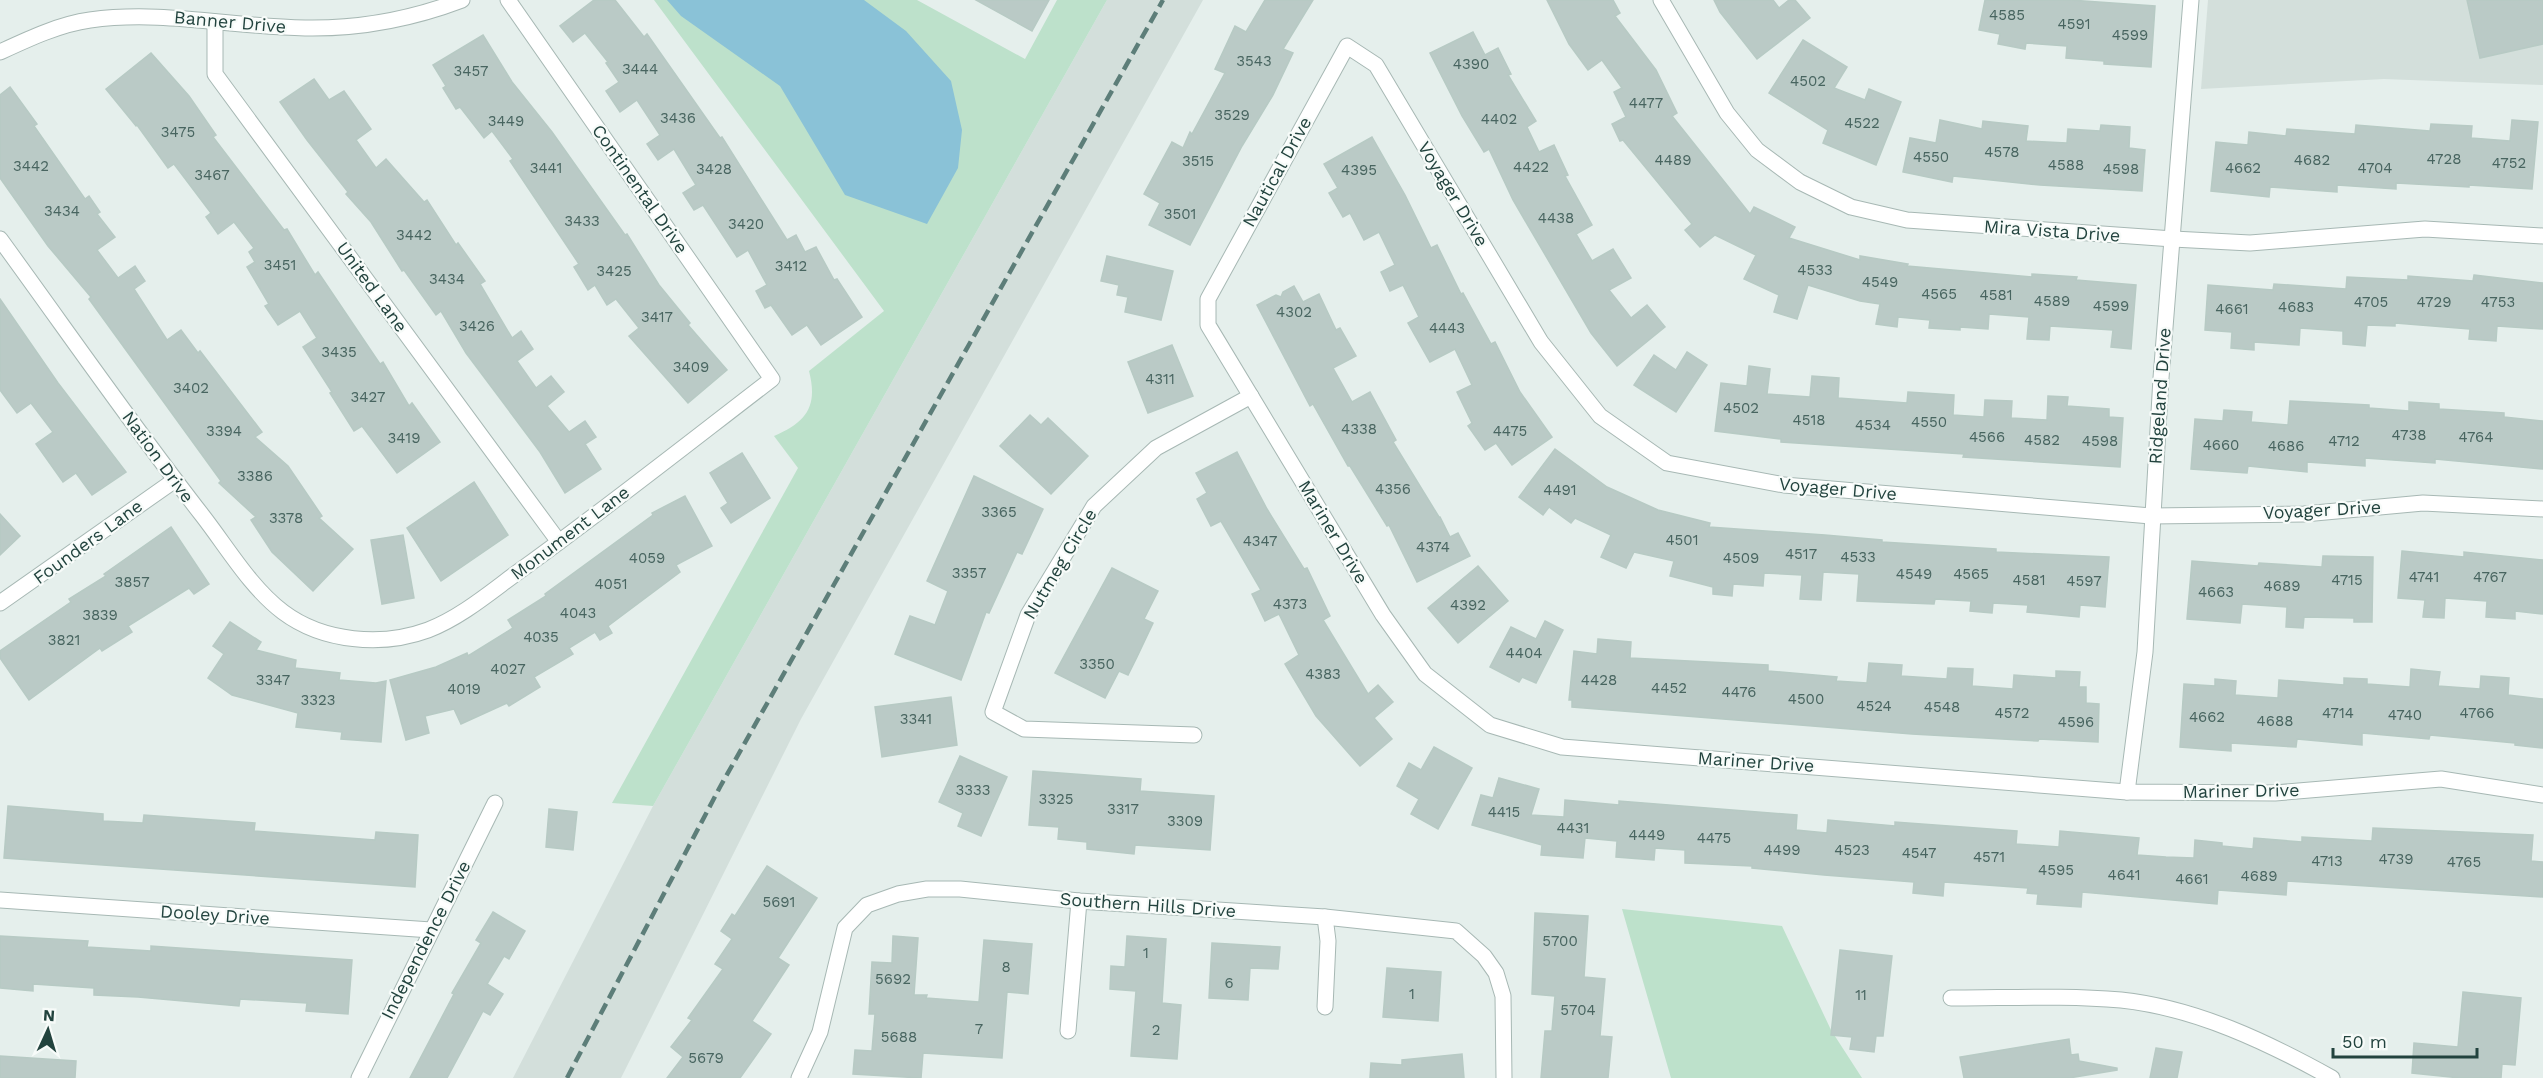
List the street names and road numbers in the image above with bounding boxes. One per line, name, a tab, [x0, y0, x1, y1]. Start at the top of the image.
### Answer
street label: Banner Drive	[173, 6, 287, 37]
street label: Nautical Drive	[1238, 113, 1316, 231]
street label: Continental Drive	[588, 120, 693, 257]
street label: Voyager Drive	[1414, 138, 1493, 250]
street label: Mira Vista Drive	[1983, 215, 2121, 246]
street label: United Lane	[333, 237, 412, 336]
street label: Ridgeland Drive	[2144, 327, 2175, 465]
street label: Nation Drive	[118, 407, 199, 507]
street label: Voyager Drive	[1778, 473, 1898, 504]
street label: Mariner Drive	[1294, 476, 1373, 587]
street label: Monument Lane	[506, 481, 633, 584]
street label: Founders Lane	[29, 495, 146, 588]
street label: Voyager Drive	[2262, 496, 2382, 523]
street label: Nutmeg Circle	[1018, 505, 1101, 623]
street label: Mariner Drive	[1697, 747, 1815, 776]
street label: Mariner Drive	[2182, 779, 2300, 802]
street label: Independence Drive	[376, 857, 475, 1023]
street label: Southern Hills Drive	[1059, 888, 1237, 921]
street label: Dooley Drive	[160, 900, 271, 929]

